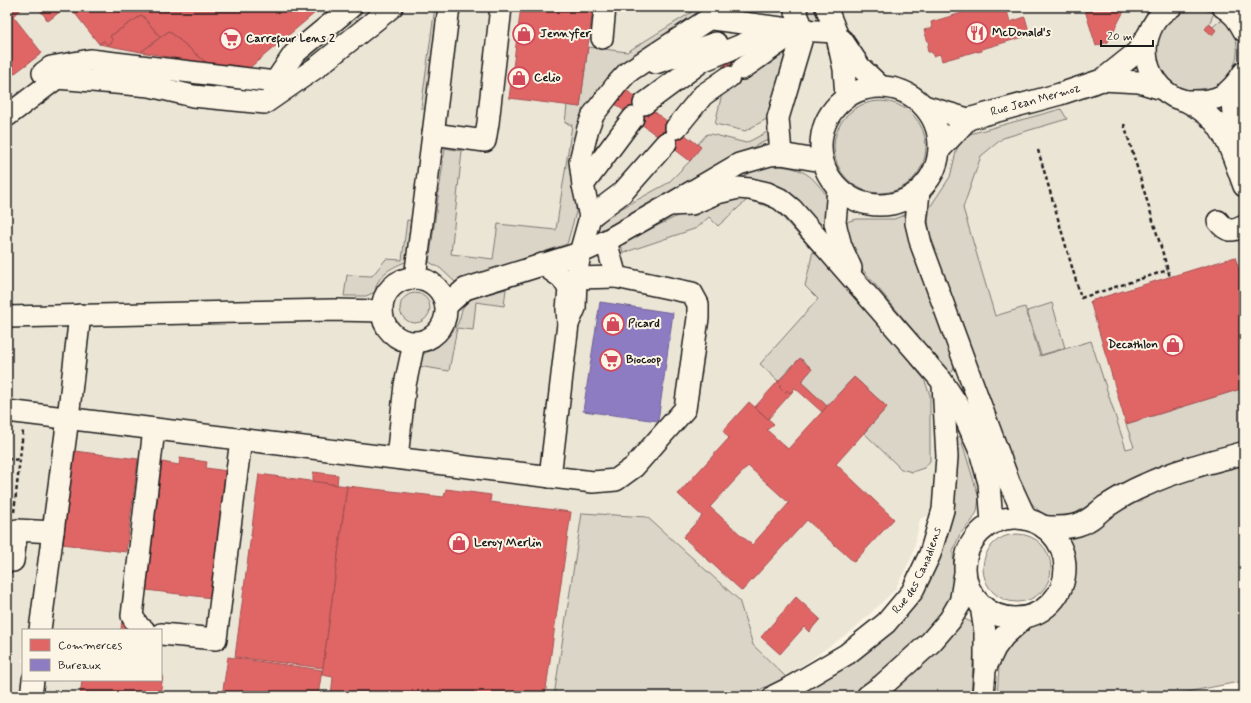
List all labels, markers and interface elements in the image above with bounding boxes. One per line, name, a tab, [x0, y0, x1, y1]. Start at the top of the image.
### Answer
restaurant icon: McDonald's	[964, 20, 990, 46]
shop icon: Jennyfer	[511, 21, 537, 47]
scale bar	[1101, 22, 1153, 48]
place label: McDonald's	[992, 25, 1052, 41]
supermarket icon: Carrefour Lens 2	[218, 26, 244, 52]
place label: Jennyfer	[540, 26, 591, 42]
text: 20 m	[1107, 29, 1133, 45]
place label: Carrefour Lens 2	[246, 31, 335, 48]
shop icon: Celio	[506, 65, 532, 91]
place label: Celio	[534, 70, 561, 86]
street label: Rue Jean Mermoz	[989, 80, 1082, 120]
shop icon: Picard	[600, 311, 626, 337]
place label: Picard	[628, 316, 660, 332]
shop icon: Decathlon	[1160, 332, 1186, 358]
place label: Decathlon	[1108, 337, 1158, 353]
supermarket icon: Biocoop	[598, 347, 624, 373]
place label: Biocoop	[626, 352, 661, 368]
street label: Rue des Canadiens	[889, 525, 946, 618]
shop icon: Leroy Merlin	[446, 530, 472, 556]
place label: Leroy Merlin	[474, 535, 542, 551]
legend	[22, 629, 162, 681]
text: Commerces	[58, 638, 123, 654]
text: Bureaux	[58, 658, 101, 674]

